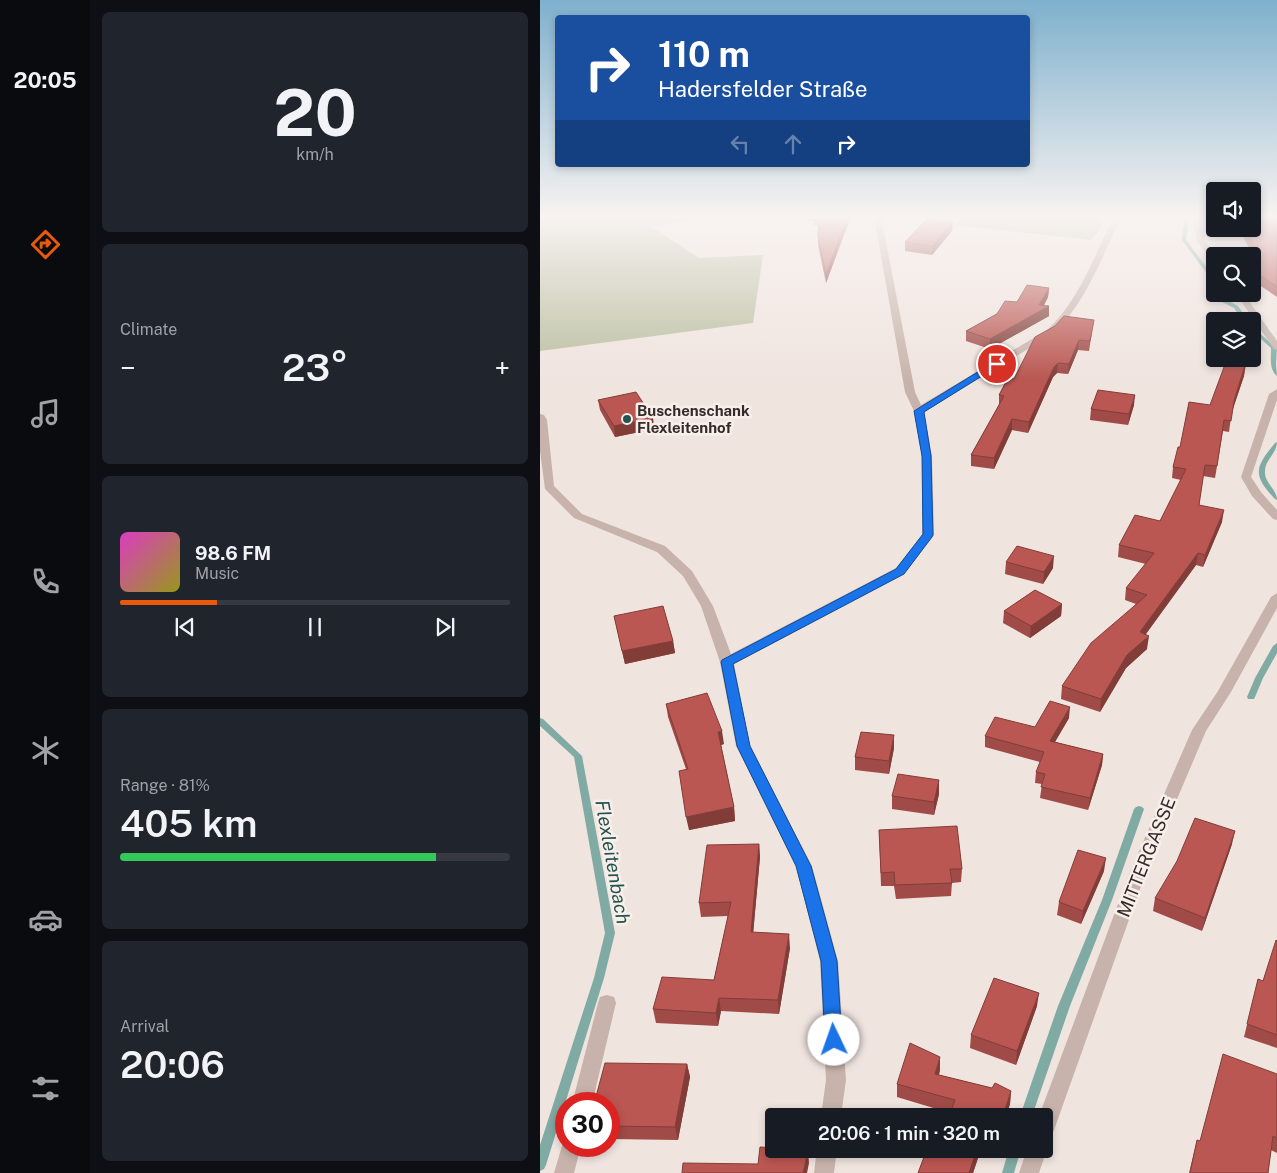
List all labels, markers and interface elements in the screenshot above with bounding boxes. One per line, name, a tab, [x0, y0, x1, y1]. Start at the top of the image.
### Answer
text: 110 m	[658, 34, 750, 75]
icon: right	[575, 35, 640, 100]
text: 20:05	[13, 67, 77, 93]
text: 20	[273, 74, 357, 151]
text: Hadersfelder Straße	[658, 76, 868, 102]
icon: left	[726, 130, 754, 158]
icon: ahead	[779, 130, 807, 158]
icon: right	[832, 130, 860, 158]
text: km/h	[296, 145, 334, 164]
map controls	[1206, 182, 1261, 367]
button: sound	[1206, 182, 1261, 237]
icon: directions	[28, 227, 63, 262]
button: search	[1206, 247, 1261, 302]
button: layers	[1206, 312, 1261, 367]
text: Climate	[120, 320, 177, 339]
pin	[976, 343, 1018, 385]
text: 23°	[282, 345, 348, 390]
icon: arrive	[983, 350, 1011, 378]
text: −	[120, 351, 136, 384]
text: +	[494, 351, 510, 384]
icon: music	[28, 396, 63, 431]
place label: Buschenschank Flexleitenhof	[637, 402, 750, 436]
marker: Buschenschank Flexleitenhof	[621, 413, 633, 425]
text: 98.6 FM	[195, 542, 271, 564]
icon: phone	[28, 564, 63, 599]
text: Music	[195, 564, 239, 583]
icon: previous	[171, 613, 199, 641]
icon: pause	[301, 613, 329, 641]
icon: next	[431, 613, 459, 641]
icon: climate	[28, 733, 63, 768]
text: Range · 81%	[120, 776, 210, 795]
street label: MITTERGASSE	[1112, 794, 1180, 920]
water label: Flexleitenbach	[591, 798, 635, 926]
text: 405 km	[120, 801, 258, 846]
icon: car	[28, 902, 63, 937]
position arrow	[807, 1013, 859, 1065]
text: Arrival	[120, 1017, 169, 1036]
text: 20:06	[120, 1042, 225, 1087]
icon: filters	[28, 1071, 63, 1106]
speed limit sign: 30	[555, 1092, 620, 1157]
text: 20:06 · 1 min · 320 m	[818, 1122, 1000, 1144]

